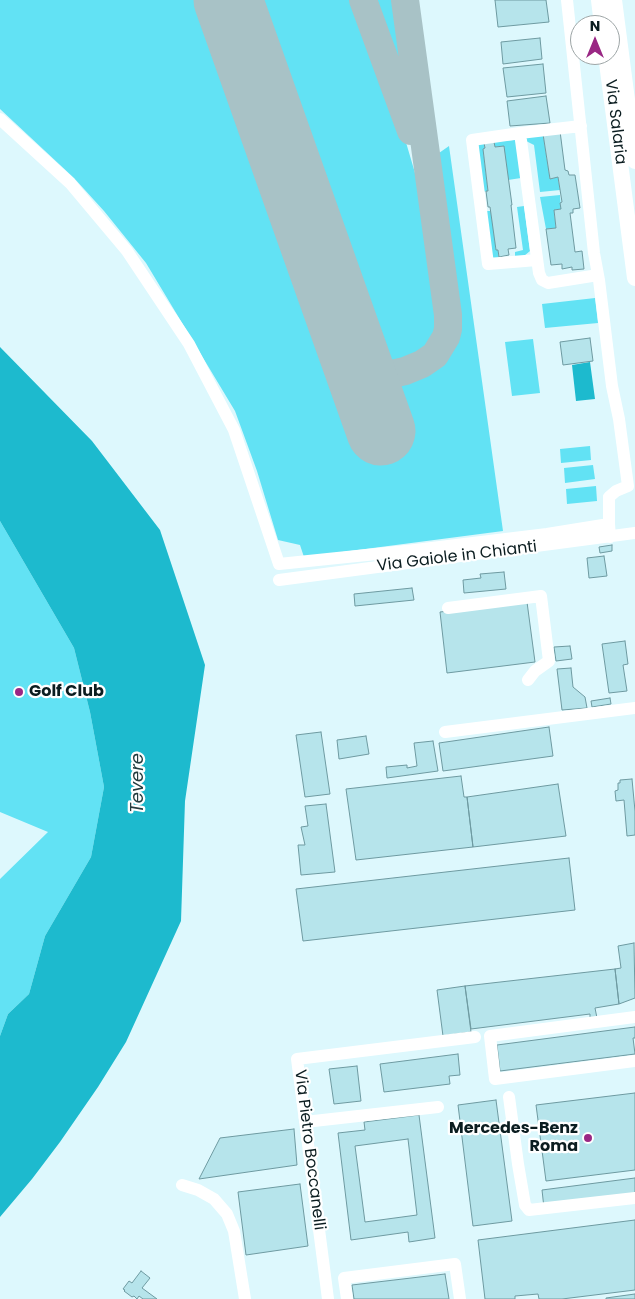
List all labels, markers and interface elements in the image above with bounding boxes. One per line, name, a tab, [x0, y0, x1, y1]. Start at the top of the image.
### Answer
north arrow	[570, 15, 620, 65]
text: N	[590, 16, 600, 36]
street label: Via Salaria	[600, 78, 630, 166]
street label: Via Gaiole in Chianti	[376, 538, 538, 576]
place label: Golf Club	[29, 682, 104, 702]
marker: Golf Club	[13, 686, 25, 698]
water label: Tevere	[127, 753, 149, 813]
street label: Via Pietro Boccanelli	[290, 1069, 328, 1231]
place label: Mercedes-Benz Roma	[449, 1119, 578, 1157]
marker: Mercedes-Benz Roma	[582, 1132, 594, 1144]

